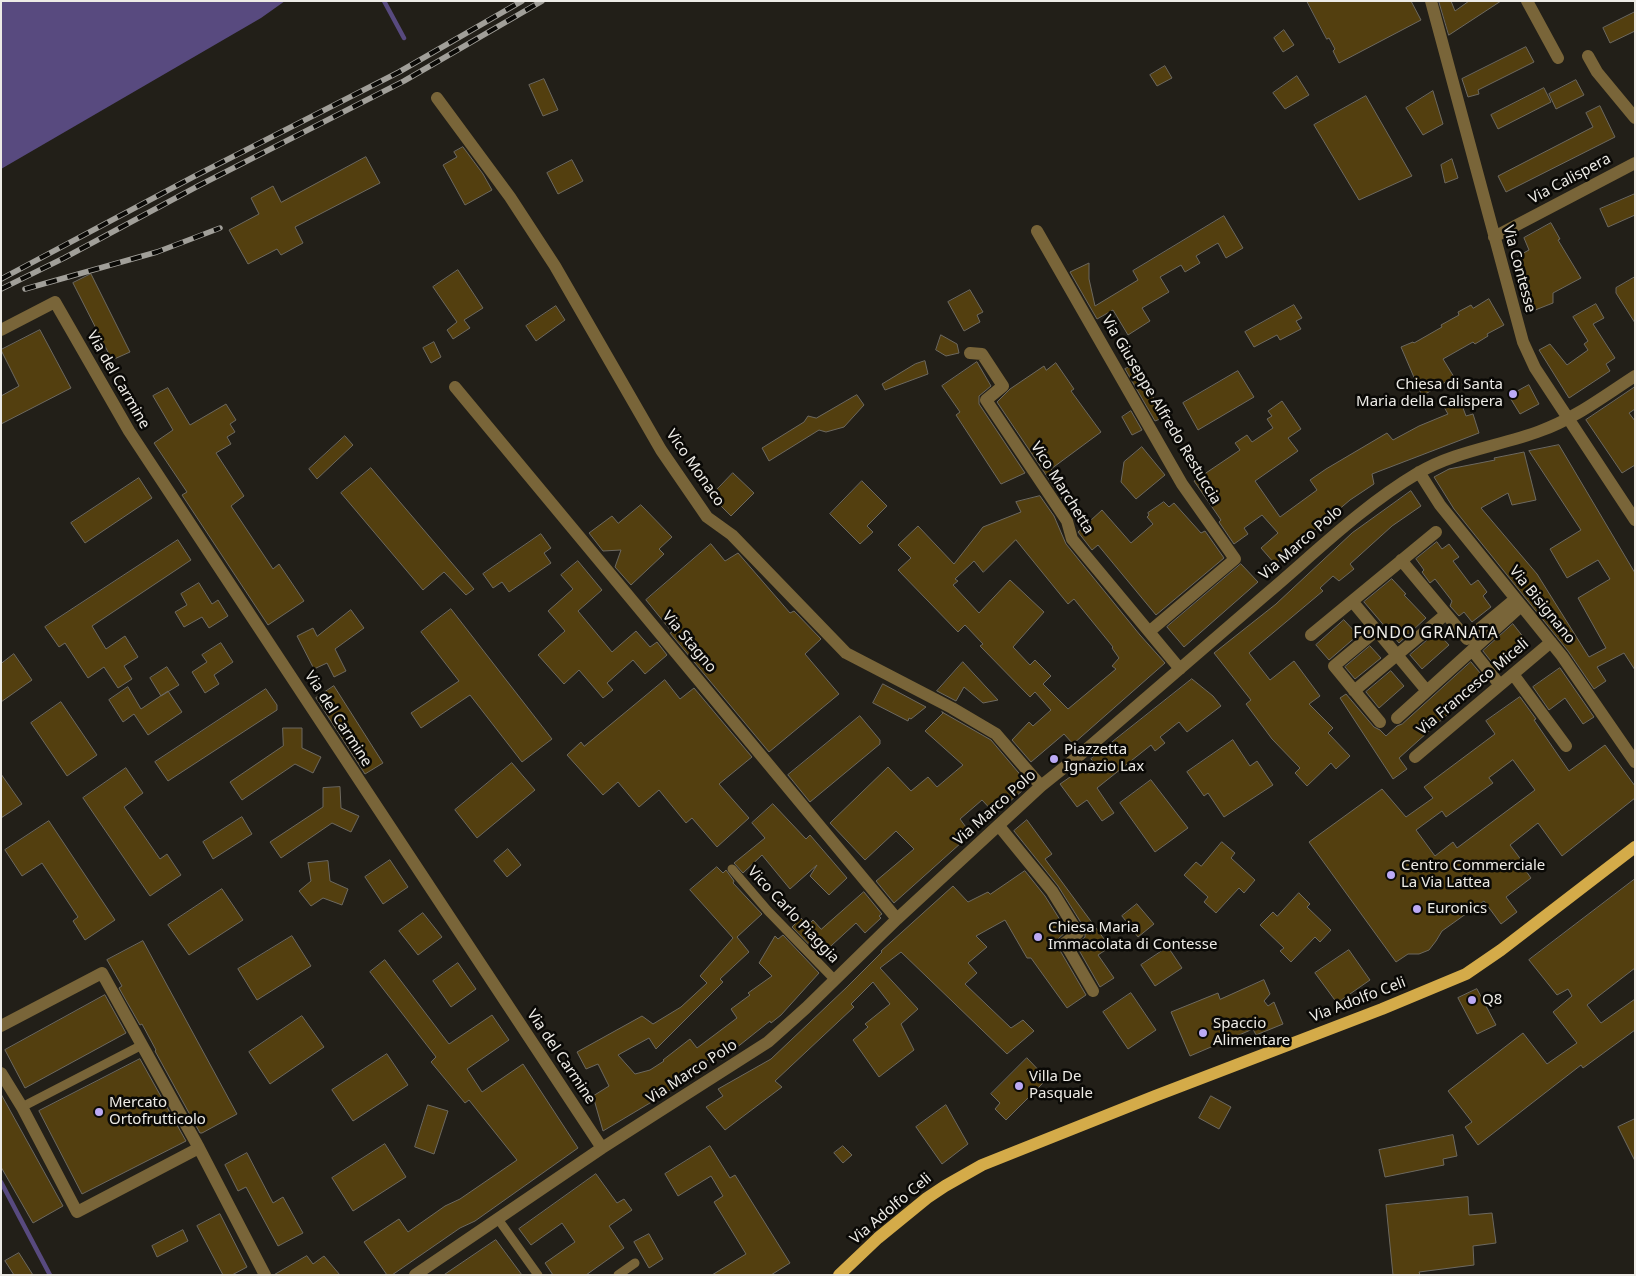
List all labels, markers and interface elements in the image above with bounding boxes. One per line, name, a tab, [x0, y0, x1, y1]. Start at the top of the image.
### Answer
street label: Via Calispera	[1526, 150, 1614, 208]
street label: Via Contesse	[1499, 223, 1539, 315]
street label: Via Giuseppe Alfredo Restuccia	[1097, 312, 1225, 508]
street label: Via del Carmine	[83, 328, 153, 432]
place label: Chiesa di Santa Maria della Calispera	[1356, 376, 1503, 411]
marker: Chiesa di Santa Maria della Calispera	[1507, 388, 1519, 400]
street label: Vico Monaco	[662, 426, 728, 510]
street label: Vico Marchetta	[1027, 439, 1097, 537]
street label: Via Marco Polo	[1256, 502, 1346, 584]
street label: Via Bisignano	[1505, 562, 1579, 648]
street label: Via Stagno	[658, 608, 720, 676]
district label: FONDO GRANATA	[1352, 623, 1500, 643]
street label: Via Francesco Miceli	[1413, 635, 1533, 739]
street label: Via del Carmine	[300, 668, 376, 770]
place label: Piazzetta Ignazio Lax	[1064, 741, 1144, 776]
marker: Piazzetta Ignazio Lax	[1048, 753, 1060, 765]
street label: Via Marco Polo	[950, 766, 1040, 850]
place label: Centro Commerciale La Via Lattea	[1401, 857, 1545, 892]
street label: Vico Carlo Piaggia	[743, 863, 843, 967]
marker: Centro Commerciale La Via Lattea	[1385, 869, 1397, 881]
place label: Euronics	[1427, 900, 1487, 918]
marker: Euronics	[1411, 903, 1423, 915]
place label: Chiesa Maria Immacolata di Contesse	[1048, 919, 1217, 954]
marker: Chiesa Maria Immacolata di Contesse	[1032, 931, 1044, 943]
street label: Via Adolfo Celi	[1308, 974, 1408, 1026]
place label: Q8	[1482, 991, 1502, 1009]
marker: Q8	[1466, 994, 1478, 1006]
street label: Via del Carmine	[523, 1006, 599, 1108]
place label: Spaccio Alimentare	[1213, 1015, 1290, 1050]
marker: Spaccio Alimentare	[1197, 1027, 1209, 1039]
street label: Via Marco Polo	[643, 1036, 741, 1108]
place label: Villa De Pasquale	[1029, 1068, 1093, 1103]
marker: Villa De Pasquale	[1013, 1080, 1025, 1092]
place label: Mercato Ortofrutticolo	[109, 1094, 206, 1129]
marker: Mercato Ortofrutticolo	[93, 1106, 105, 1118]
street label: Via Adolfo Celi	[847, 1170, 935, 1248]

